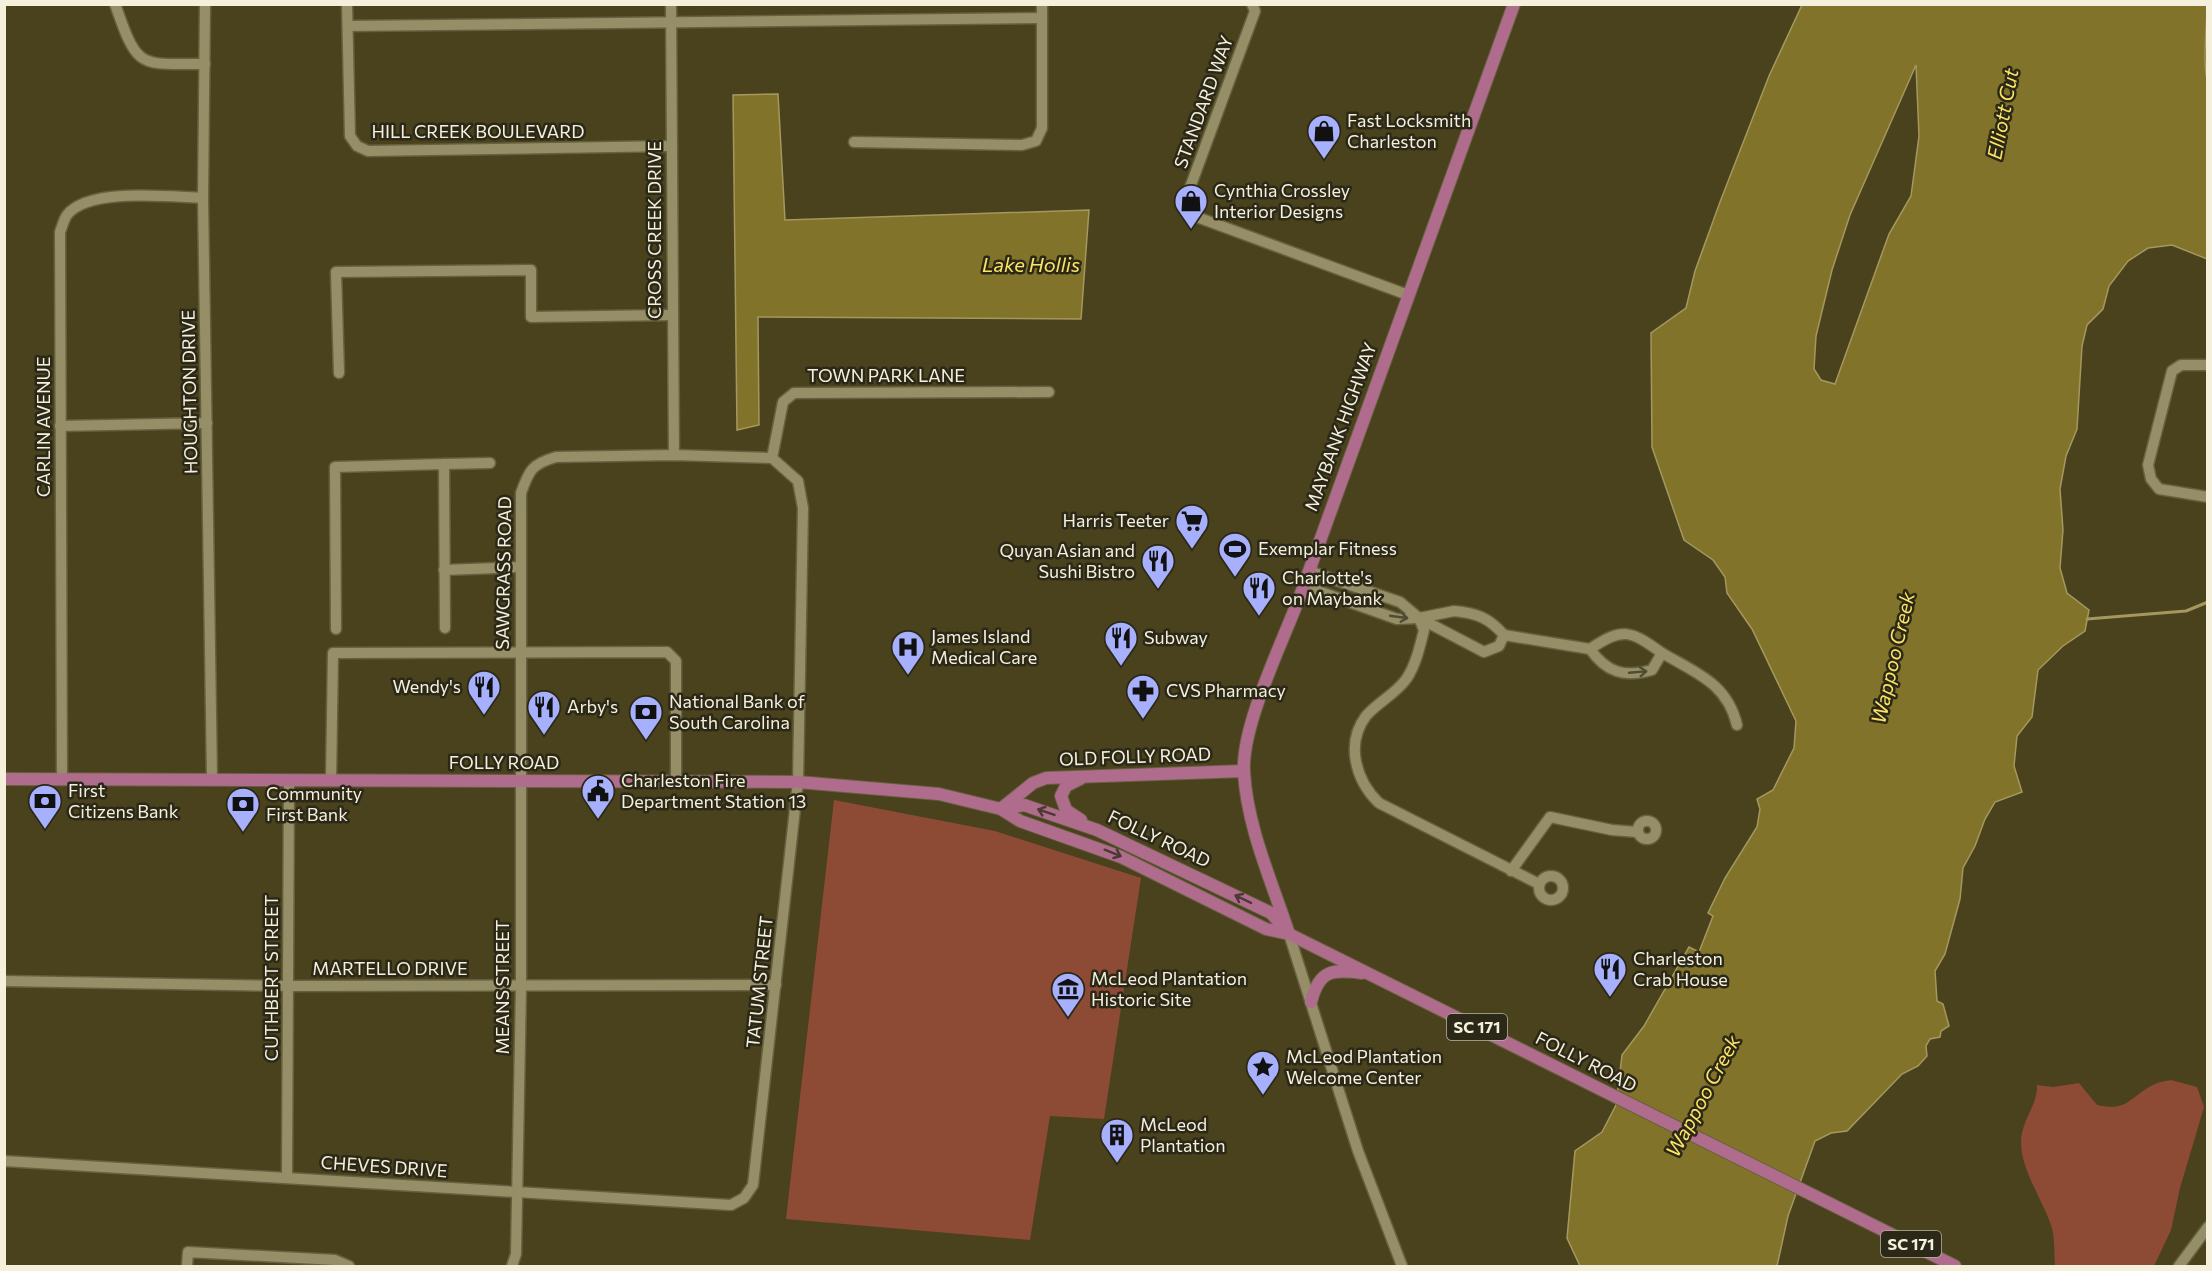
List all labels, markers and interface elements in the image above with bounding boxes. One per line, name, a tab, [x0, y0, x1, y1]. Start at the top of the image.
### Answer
street label: STANDARD WAY	[1169, 32, 1237, 171]
water label: Elliott Cut	[1981, 66, 2023, 161]
place label: Fast Locksmith Charleston	[1347, 109, 1471, 152]
shop icon: Fast Locksmith Charleston	[1306, 113, 1342, 160]
street label: HILL CREEK BOULEVARD	[371, 120, 585, 142]
street label: CROSS CREEK DRIVE	[643, 141, 665, 319]
place label: Cynthia Crossley Interior Designs	[1214, 179, 1350, 222]
shop icon: Cynthia Crossley Interior Designs	[1173, 183, 1209, 230]
water label: Lake Hollis	[982, 252, 1080, 276]
street label: HOUGHTON DRIVE	[177, 310, 201, 474]
street label: MAYBANK HIGHWAY	[1299, 339, 1381, 514]
street label: CARLIN AVENUE	[32, 357, 54, 497]
street label: TOWN PARK LANE	[807, 364, 965, 386]
street label: SAWGRASS ROAD	[491, 496, 515, 650]
supermarket icon: Harris Teeter	[1174, 503, 1210, 550]
place label: Harris Teeter	[1063, 509, 1169, 531]
sports icon: Exemplar Fitness	[1217, 531, 1253, 578]
place label: Exemplar Fitness	[1258, 537, 1397, 559]
place label: Quyan Asian and Sushi Bistro	[999, 539, 1135, 582]
restaurant icon: Quyan Asian and Sushi Bistro	[1140, 543, 1176, 590]
place label: Charlotte's on Maybank	[1282, 566, 1382, 609]
restaurant icon: Charlotte's on Maybank	[1241, 570, 1277, 617]
water label: Wappoo Creek	[1865, 588, 1919, 726]
one-way arrow	[1389, 612, 1408, 623]
restaurant icon: Subway	[1103, 620, 1139, 667]
place label: James Island Medical Care	[931, 625, 1037, 668]
place label: Subway	[1144, 626, 1208, 648]
hospital icon: James Island Medical Care	[890, 629, 926, 676]
one-way arrow	[1628, 666, 1648, 677]
restaurant icon: Wendy's	[466, 669, 502, 716]
pharmacy icon: CVS Pharmacy	[1125, 673, 1161, 720]
place label: Wendy's	[393, 675, 461, 697]
place label: CVS Pharmacy	[1166, 679, 1286, 701]
restaurant icon: Arby's	[526, 689, 562, 736]
place label: National Bank of South Carolina	[669, 690, 806, 733]
bank icon: National Bank of South Carolina	[628, 694, 664, 741]
place label: Arby's	[567, 695, 618, 717]
street label: OLD FOLLY ROAD	[1059, 742, 1211, 770]
street label: FOLLY ROAD	[449, 751, 559, 773]
place label: Charleston Fire Department Station 13	[621, 769, 806, 812]
public building icon: Charleston Fire Department Station 13	[580, 773, 616, 820]
place label: First Citizens Bank	[68, 779, 179, 822]
place label: Community First Bank	[266, 782, 362, 825]
bank icon: First Citizens Bank	[27, 783, 63, 830]
bank icon: Community First Bank	[225, 786, 261, 833]
street label: FOLLY ROAD	[1105, 805, 1214, 871]
one-way arrow	[1037, 806, 1056, 817]
one-way arrow	[1103, 848, 1122, 859]
one-way arrow	[1235, 893, 1253, 905]
street label: CUTHBERT STREET	[260, 895, 282, 1061]
street label: TATUM STREET	[741, 915, 777, 1049]
street label: MEANS STREET	[491, 920, 513, 1054]
place label: Charleston Crab House	[1633, 947, 1728, 990]
restaurant icon: Charleston Crab House	[1592, 951, 1628, 998]
street label: MARTELLO DRIVE	[312, 957, 468, 979]
place label: McLeod Plantation Historic Site	[1091, 967, 1247, 1010]
museum icon: McLeod Plantation Historic Site	[1050, 971, 1086, 1018]
road number: SC 171	[1447, 1014, 1507, 1040]
street label: FOLLY ROAD	[1532, 1026, 1641, 1096]
water label: Wappoo Creek	[1660, 1029, 1745, 1161]
place label: McLeod Plantation Welcome Center	[1286, 1045, 1442, 1088]
place icon: McLeod Plantation Welcome Center	[1245, 1049, 1281, 1096]
place label: McLeod Plantation	[1140, 1113, 1225, 1156]
building icon: McLeod Plantation	[1099, 1117, 1135, 1164]
street label: CHEVES DRIVE	[320, 1151, 448, 1181]
road number: SC 171	[1881, 1231, 1941, 1257]

